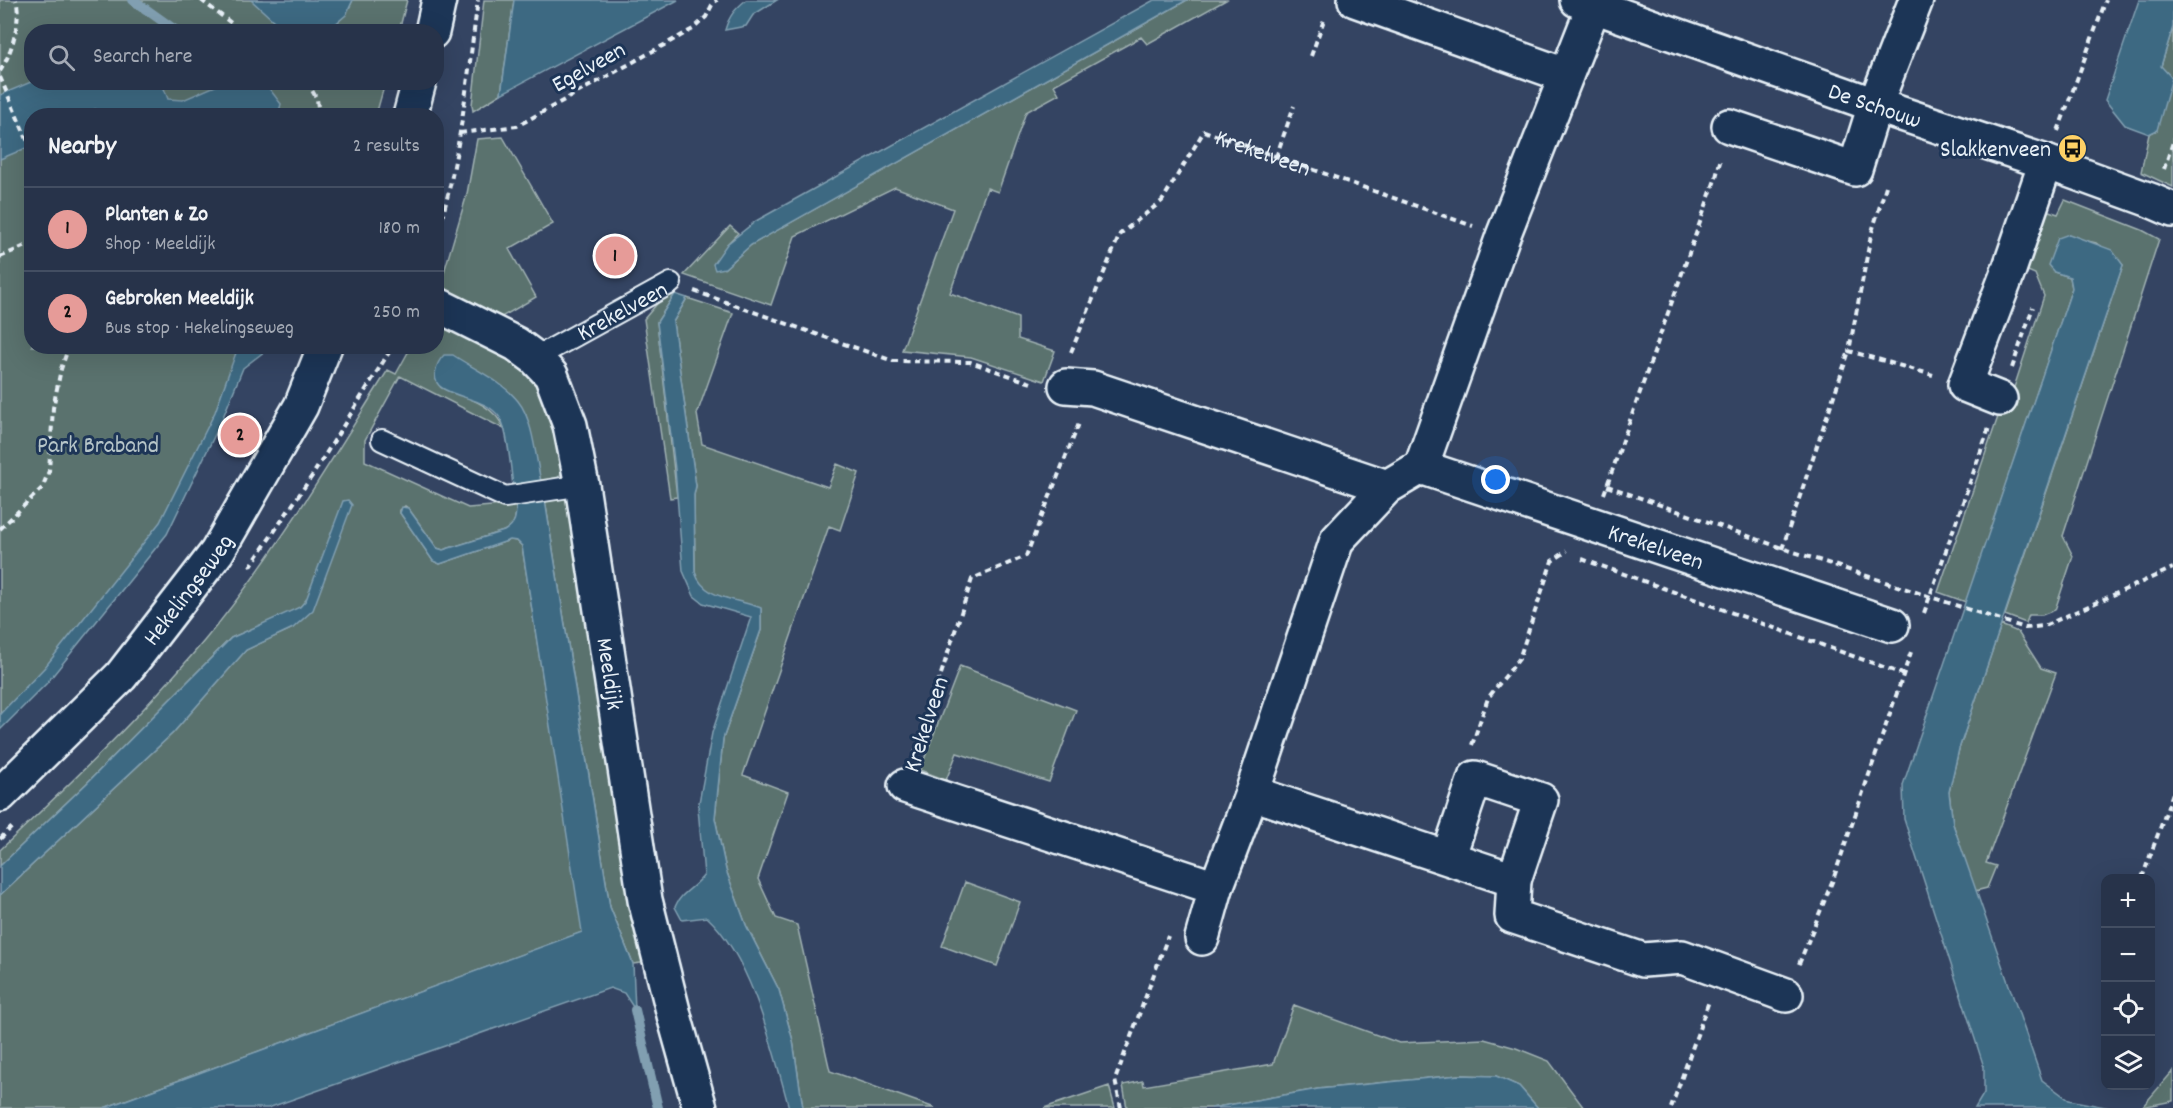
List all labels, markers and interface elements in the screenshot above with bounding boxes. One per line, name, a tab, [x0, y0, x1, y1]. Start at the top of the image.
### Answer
search box	[24, 24, 444, 90]
street label: Egelveen	[546, 34, 633, 103]
icon: search	[45, 41, 78, 74]
text: Search here	[93, 42, 192, 73]
street label: De Schouw	[1823, 76, 1925, 139]
street label: Krekelveen	[1210, 122, 1315, 187]
text: Nearby	[48, 129, 116, 166]
bus stop icon: Slakkenveen	[2056, 132, 2088, 164]
text: 2 results	[353, 133, 420, 161]
place label: Slakkenveen	[1940, 134, 2051, 168]
text: Planten & Zo	[105, 200, 208, 231]
text: 1	[65, 215, 70, 243]
text: 180 m	[378, 215, 420, 243]
text: Shop · Meeldijk	[105, 231, 215, 259]
pin: 1	[596, 234, 634, 278]
street label: Krekelveen	[572, 274, 675, 352]
text: Gebroken Meeldijk	[105, 284, 254, 315]
text: 2	[63, 299, 72, 327]
text: 250 m	[373, 299, 420, 327]
text: Bus stop · Hekelingseweg	[105, 315, 294, 343]
pin: 2	[220, 412, 260, 458]
park label: Park Braband	[37, 430, 159, 464]
your location	[1481, 465, 1510, 494]
street label: Krekelveen	[1603, 517, 1707, 581]
street label: Hekelingseweg	[136, 529, 244, 654]
street label: Meeldijk	[585, 636, 630, 713]
street label: Krekelveen	[896, 673, 959, 777]
map controls	[2101, 874, 2155, 1090]
button: +	[2101, 874, 2155, 928]
button: −	[2101, 928, 2155, 982]
button: locate	[2101, 982, 2155, 1036]
button: layers	[2101, 1036, 2155, 1090]

